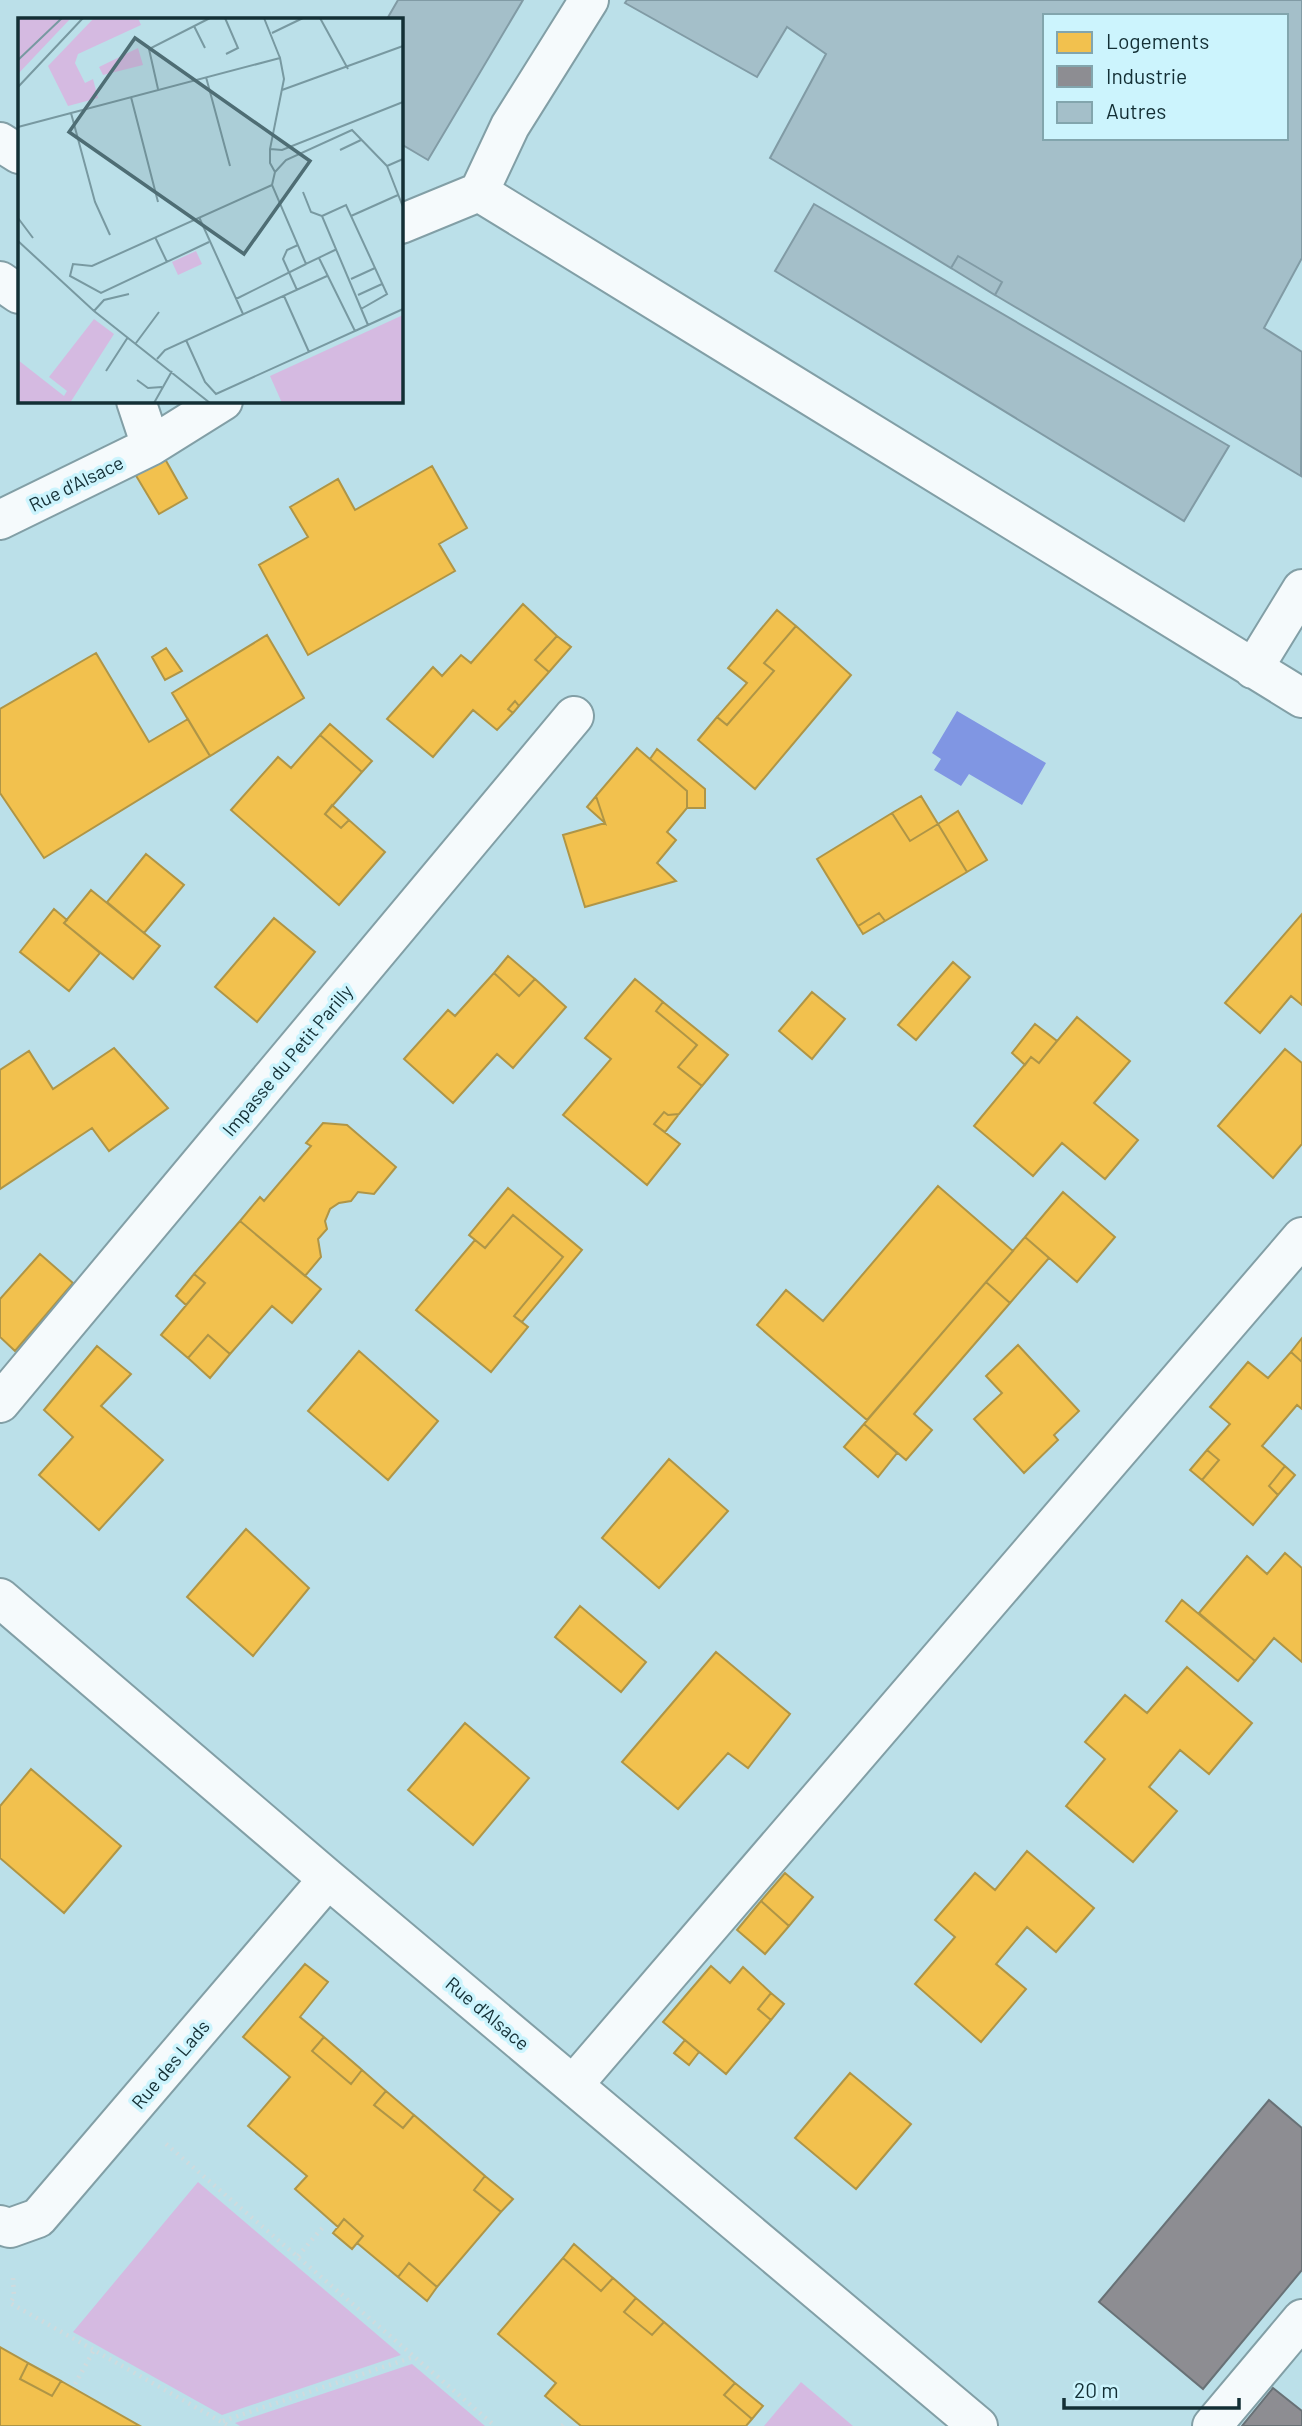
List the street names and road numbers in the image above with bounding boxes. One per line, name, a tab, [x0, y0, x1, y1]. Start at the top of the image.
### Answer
street label: Rue d'Alsace	[25, 450, 127, 516]
street label: Impasse du Petit Parilly	[217, 979, 357, 1140]
street label: Rue d'Alsace	[441, 1971, 535, 2055]
street label: Rue des Lads	[126, 2015, 214, 2113]

